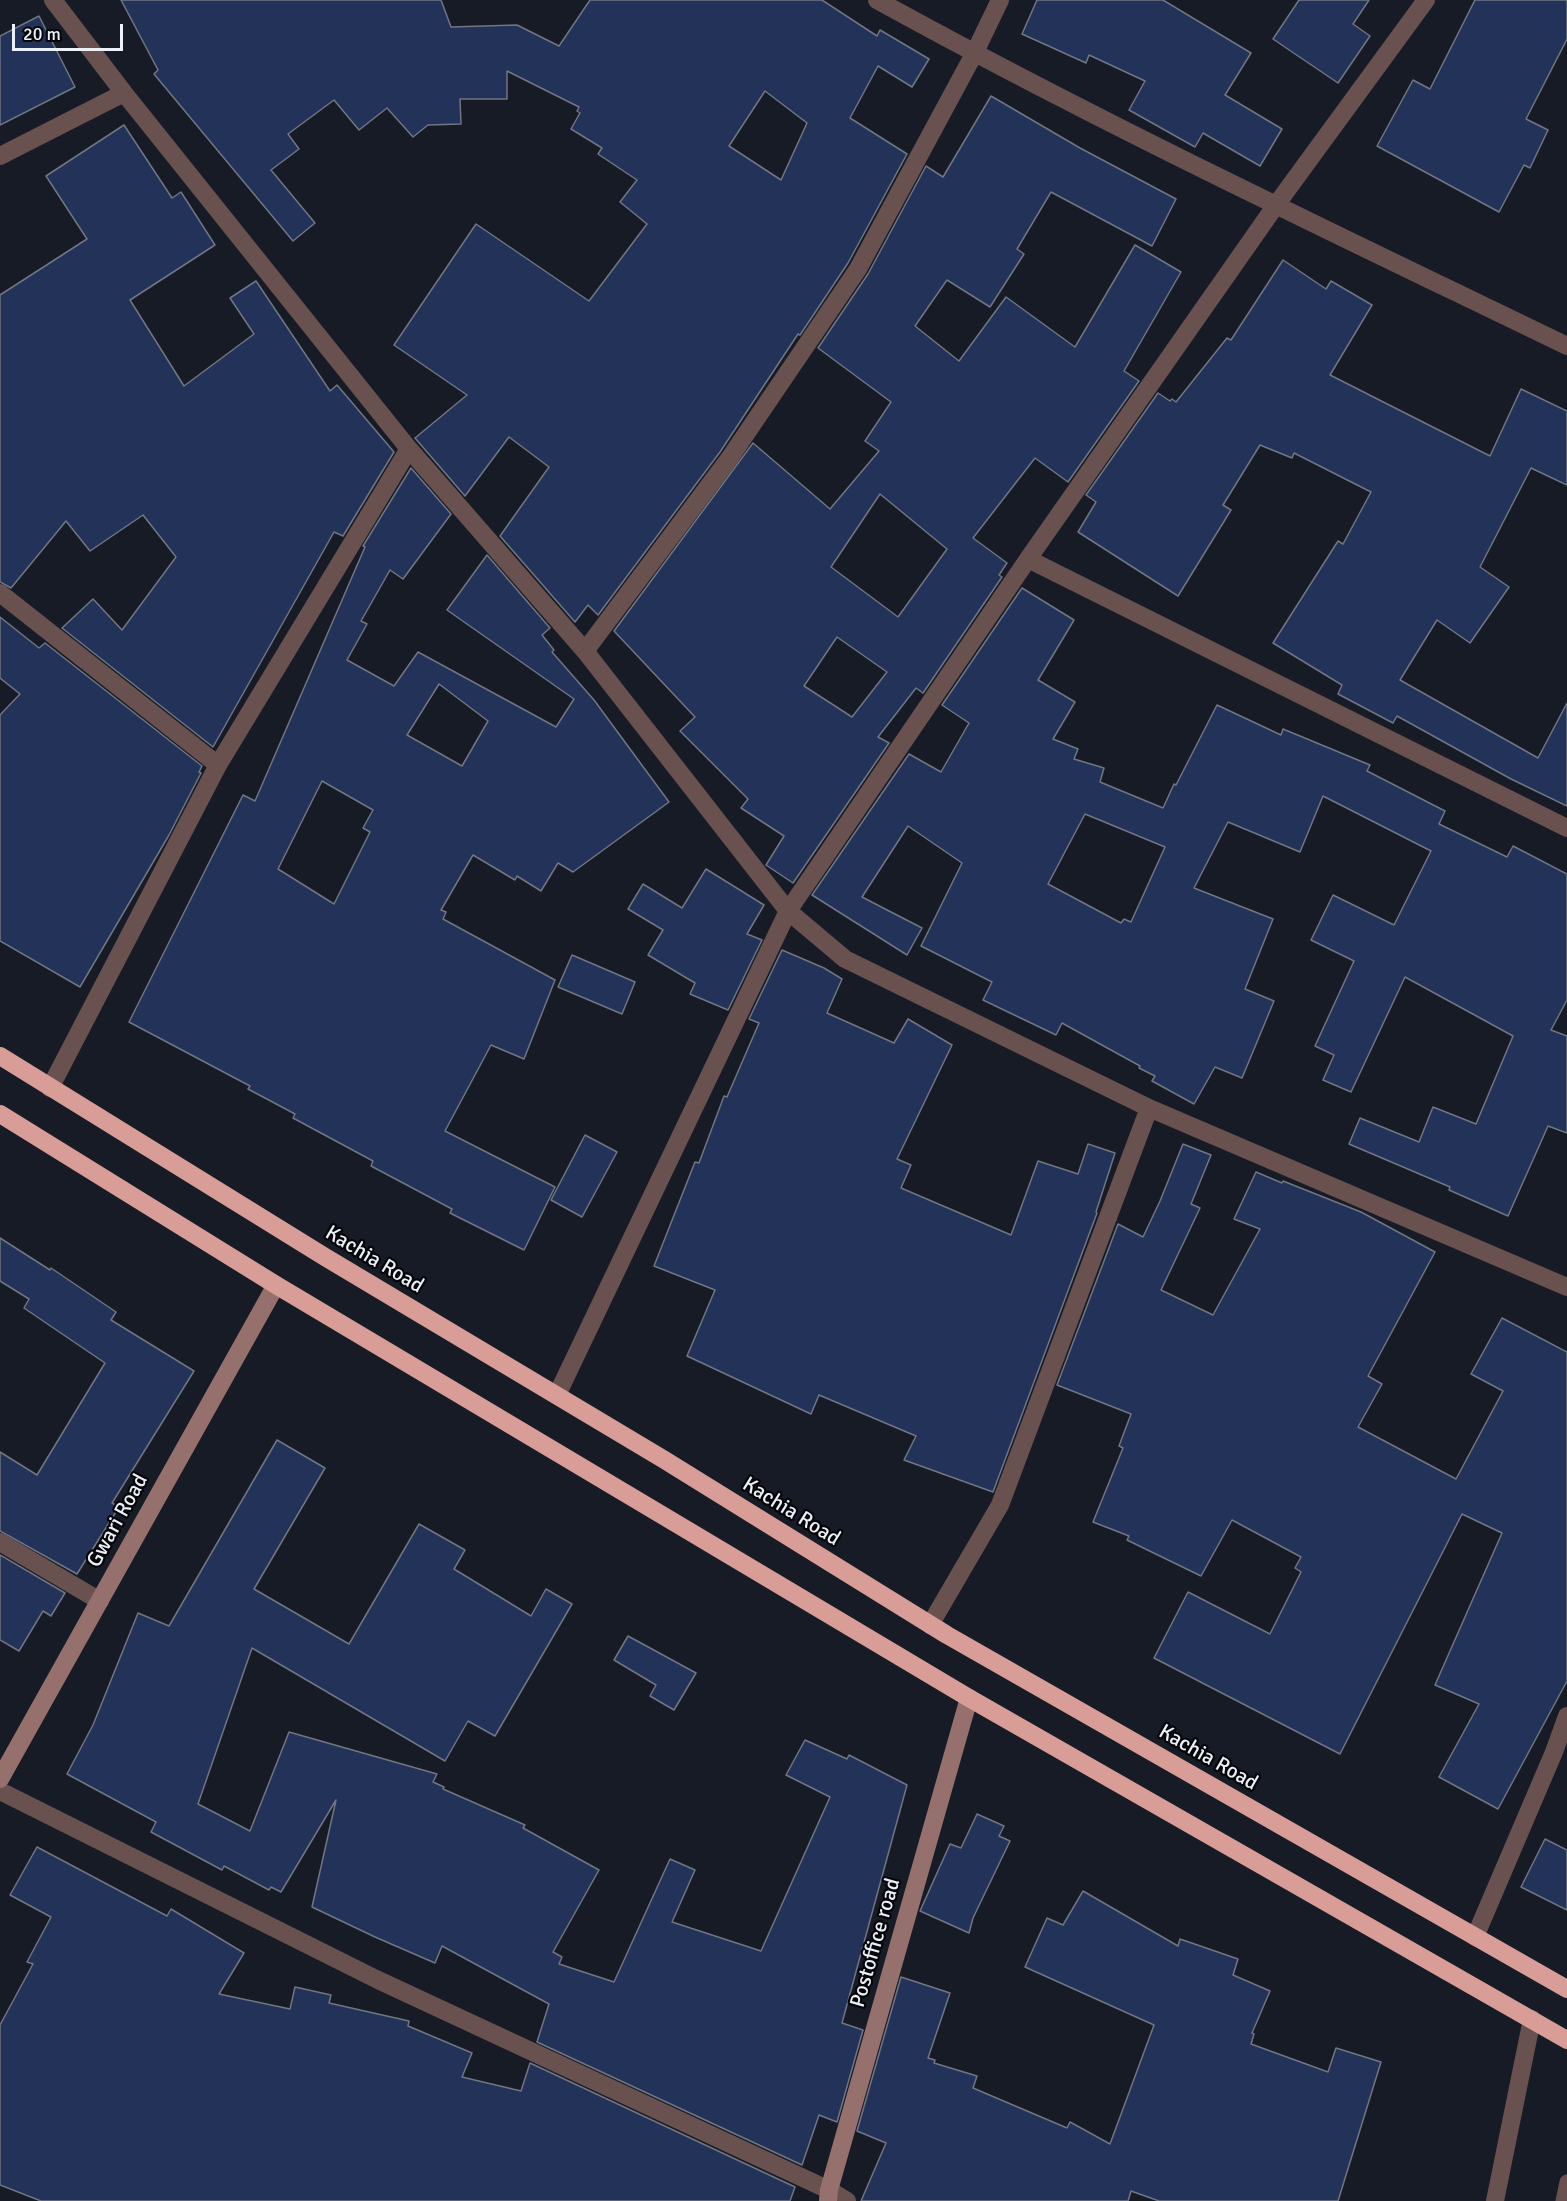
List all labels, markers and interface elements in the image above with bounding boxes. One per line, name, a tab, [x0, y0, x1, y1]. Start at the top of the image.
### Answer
scale bar	[15, 12, 126, 50]
text: 20 m	[23, 23, 61, 45]
street label: Kachia Road	[320, 1221, 428, 1299]
street label: Gwari Road	[82, 1470, 154, 1572]
street label: Kachia Road	[738, 1472, 844, 1552]
street label: Kachia Road	[1154, 1720, 1262, 1796]
street label: Postoffice road	[846, 1876, 906, 2010]

